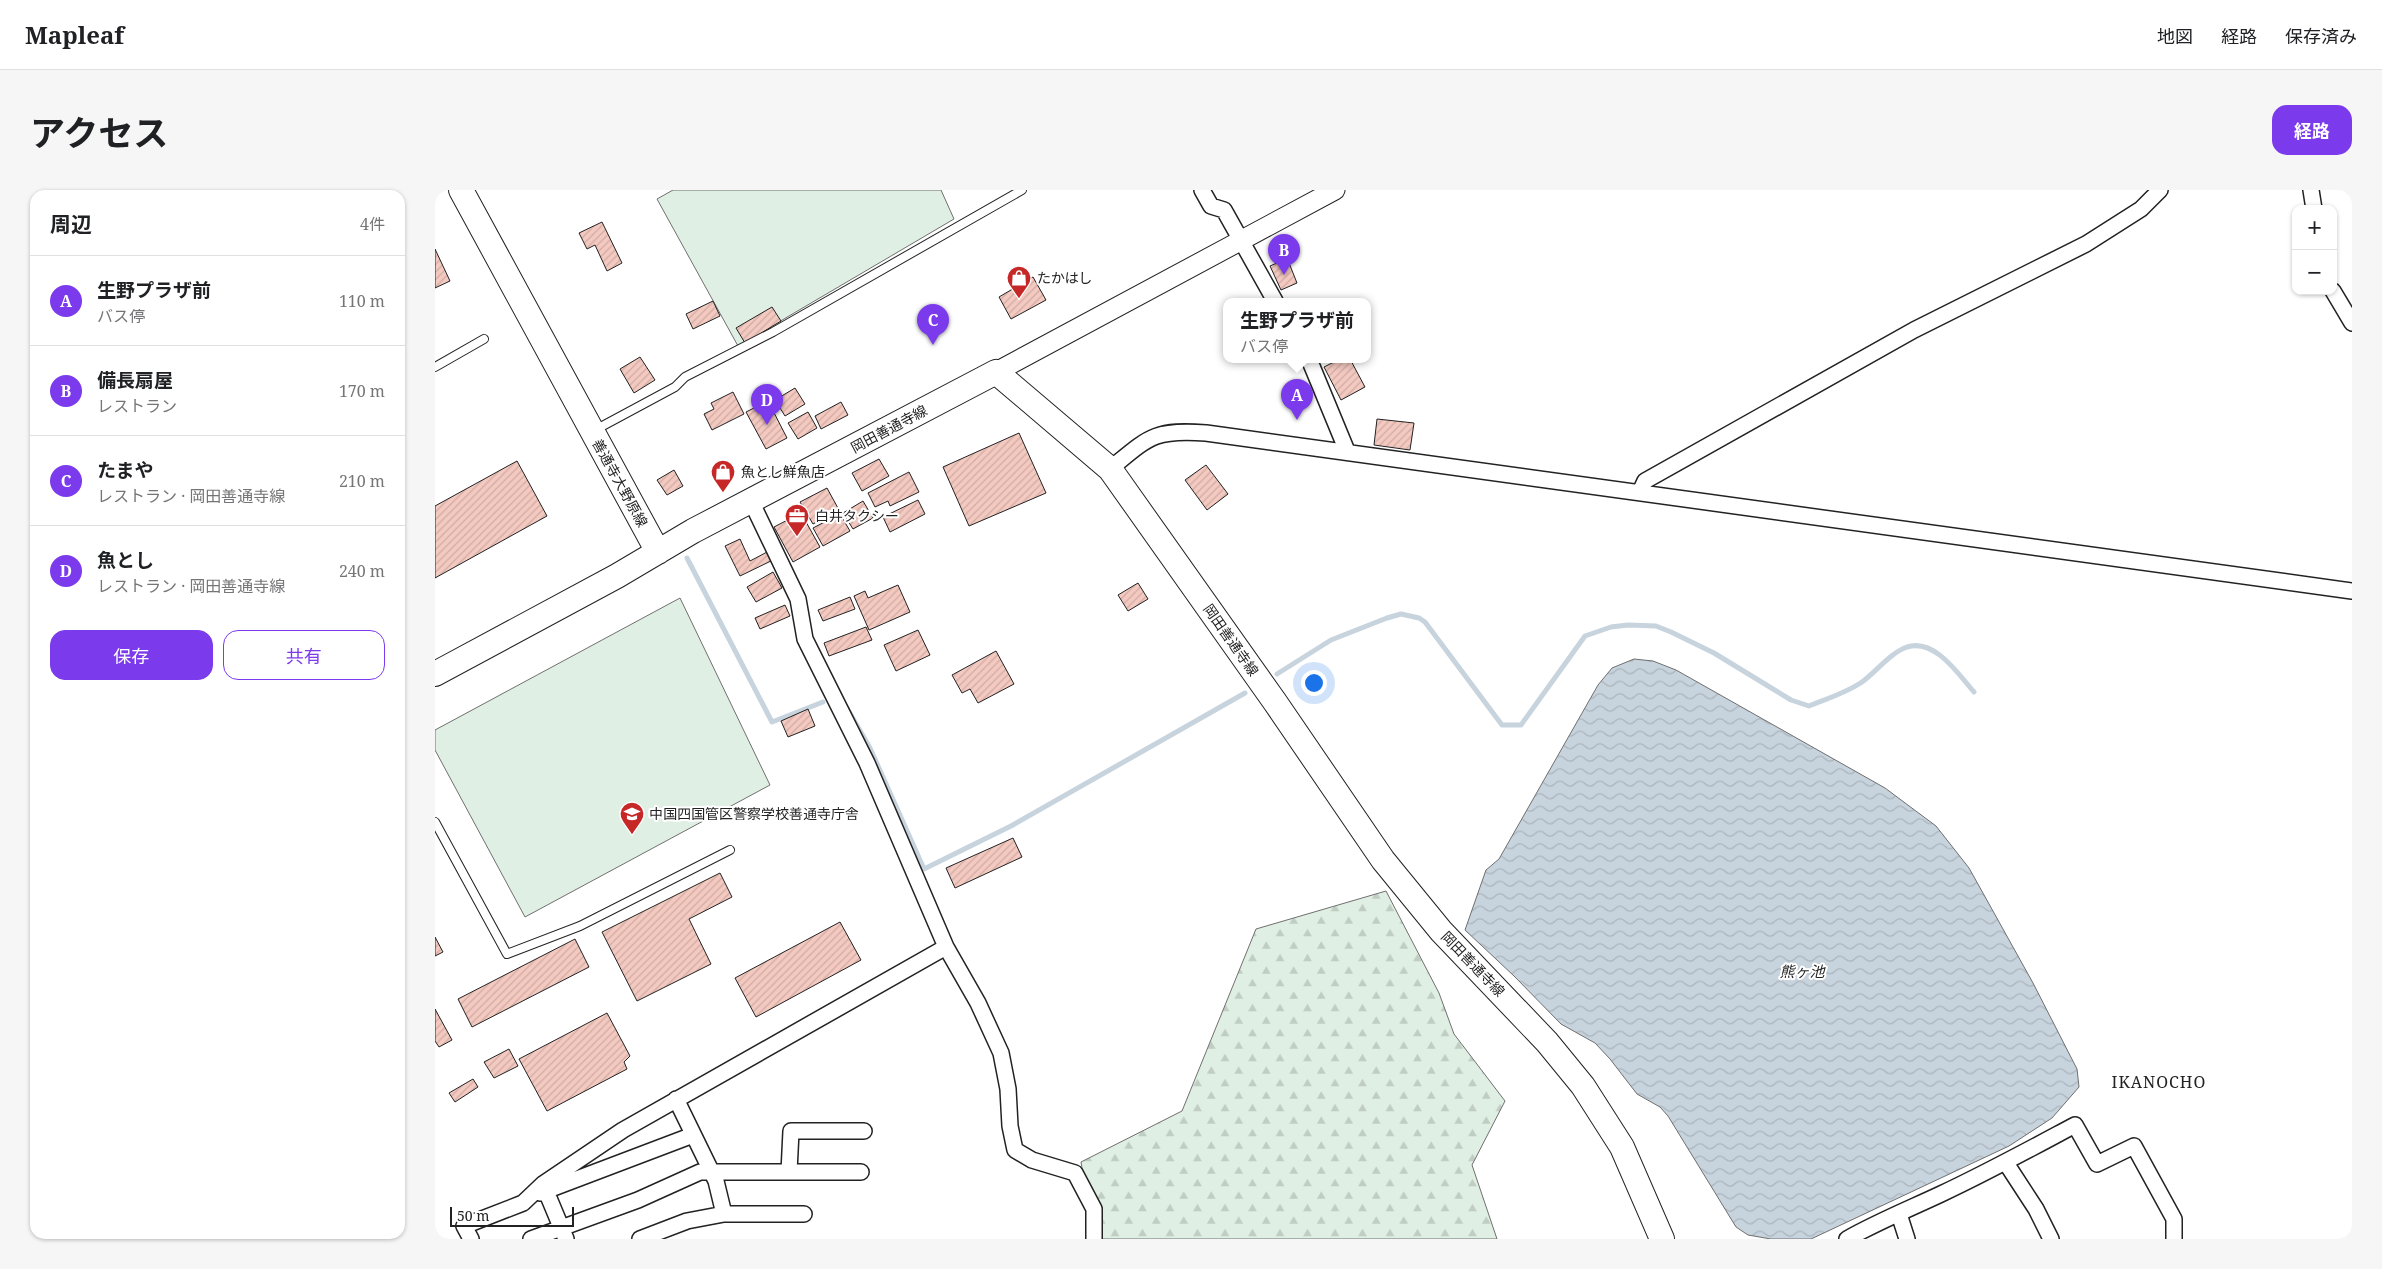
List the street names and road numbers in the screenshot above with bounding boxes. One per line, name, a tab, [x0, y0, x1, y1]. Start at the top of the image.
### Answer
street label: 岡田善通寺線	[847, 400, 930, 457]
street label: 善通寺大野原線	[588, 435, 653, 530]
street label: 岡田善通寺線	[1200, 600, 1263, 680]
street label: 岡田善通寺線	[1437, 927, 1509, 1000]

